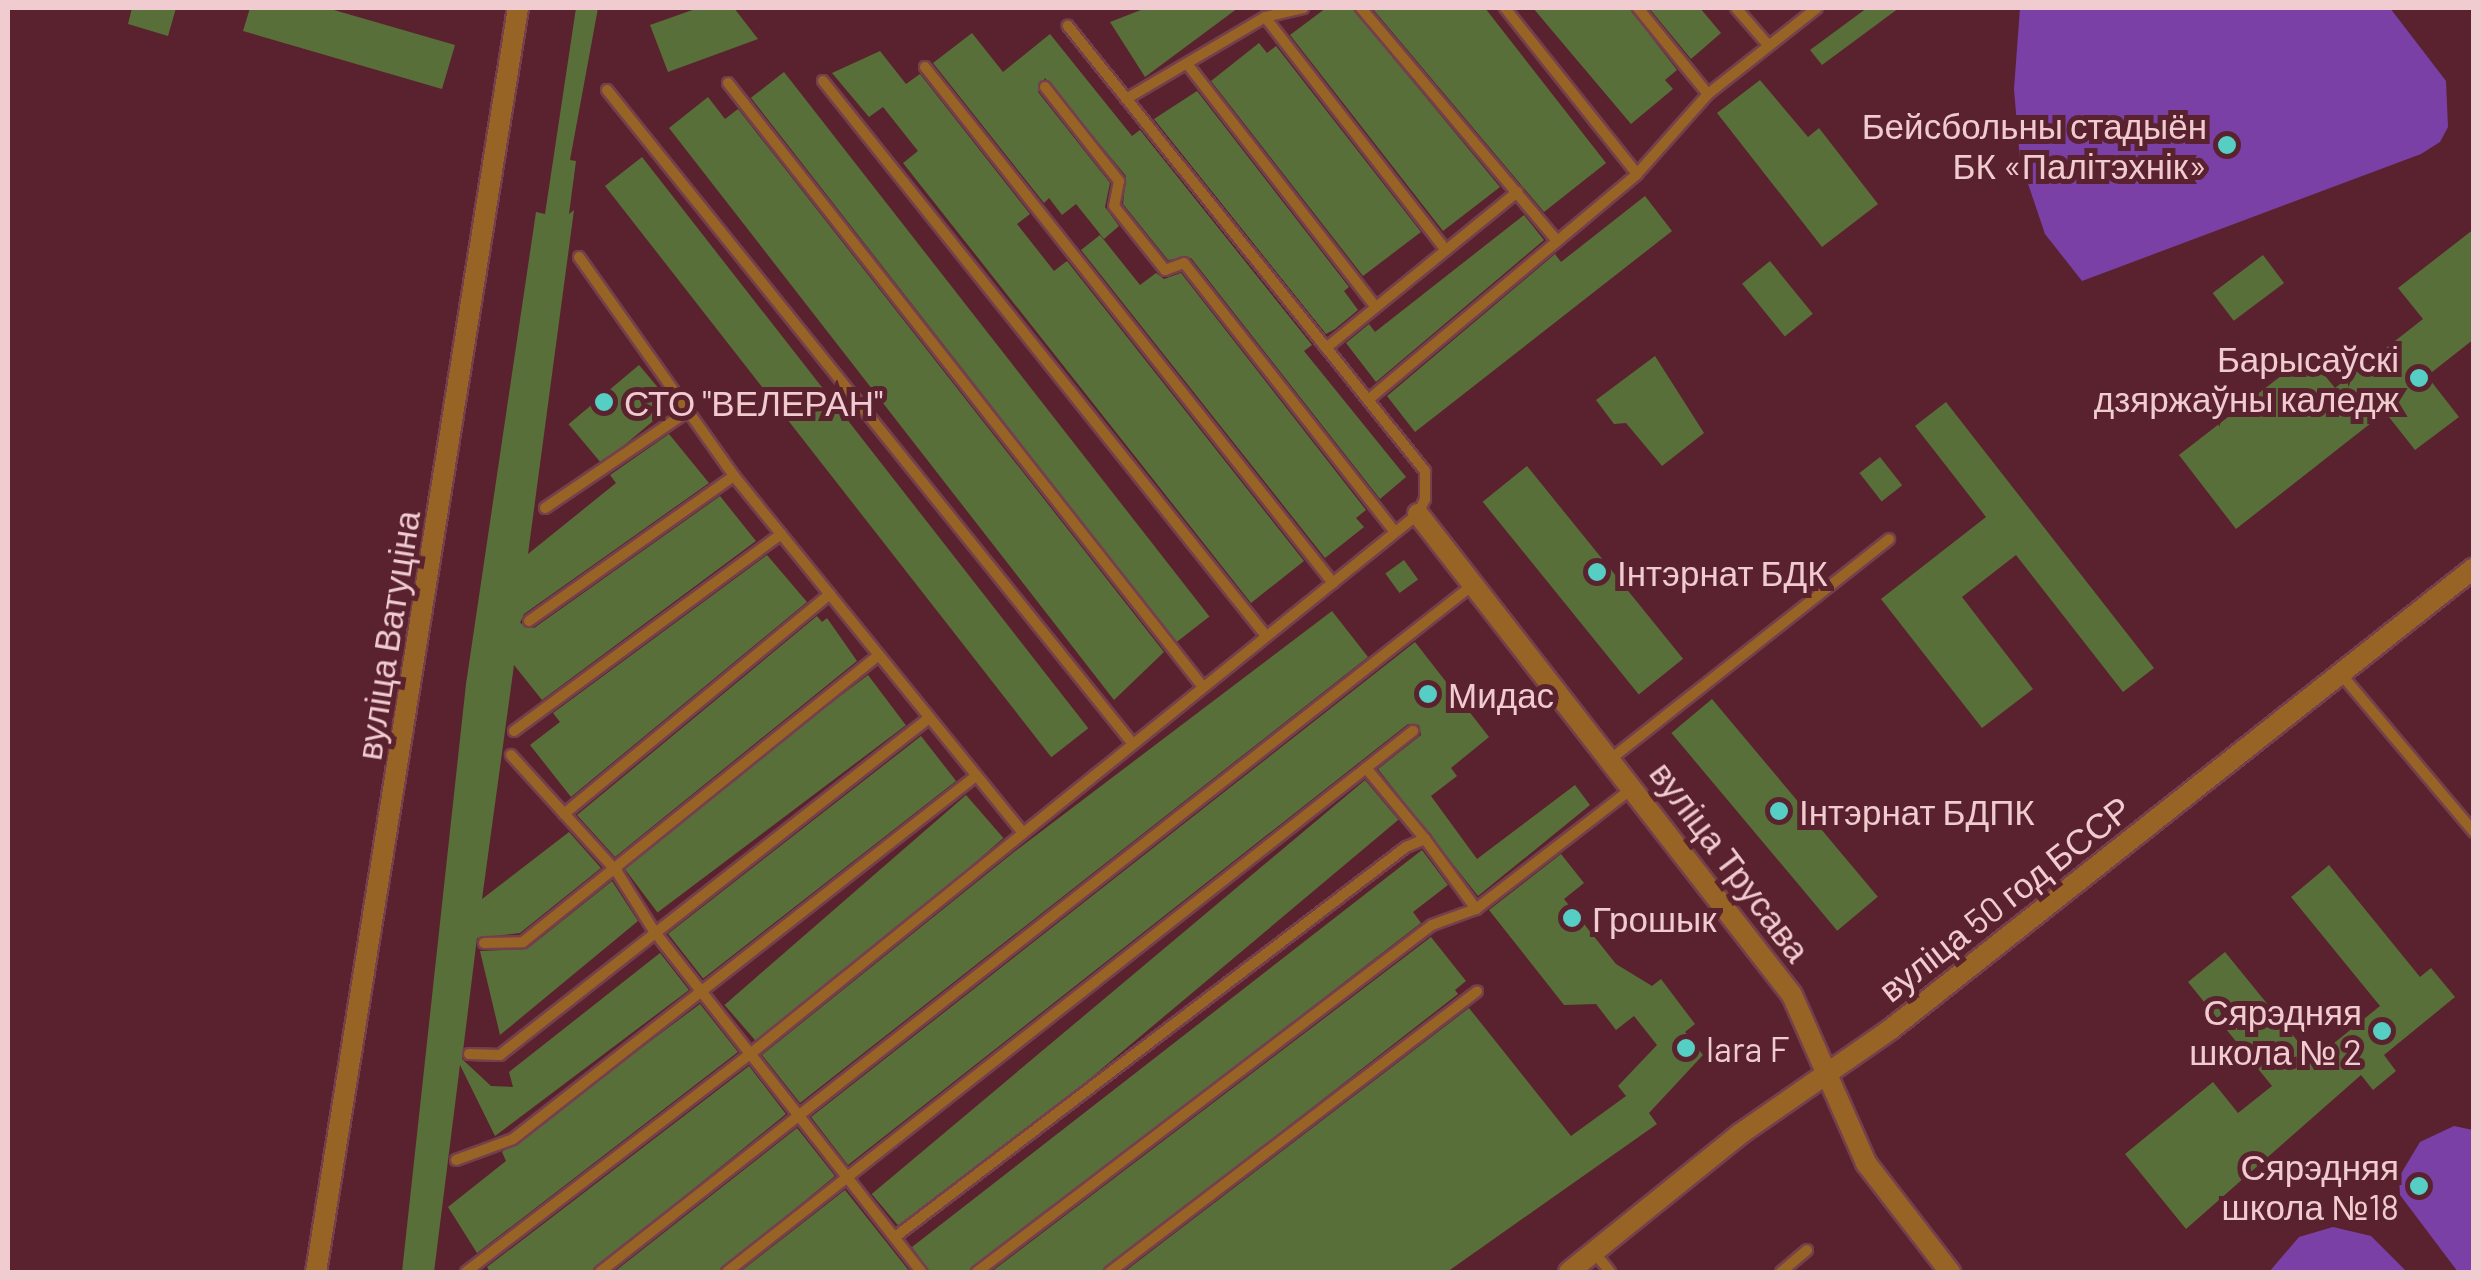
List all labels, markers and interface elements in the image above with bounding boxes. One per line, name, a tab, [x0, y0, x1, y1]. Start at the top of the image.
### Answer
place label: Бейсбольны стадыён БК «Палітэхнік»	[1862, 104, 2207, 186]
marker: Бейсбольны стадыён БК «Палітэхнік»	[2216, 134, 2238, 156]
place label: Барысаўскі дзяржаўны каледж	[2094, 337, 2399, 419]
marker: Барысаўскі дзяржаўны каледж	[2408, 367, 2430, 389]
place label: СТО "ВЕЛЕРАН"	[624, 381, 883, 423]
marker: СТО "ВЕЛЕРАН"	[593, 391, 615, 413]
street label: вуліца Ватуціна	[347, 507, 427, 763]
place label: Інтэрнат БДК	[1617, 551, 1828, 593]
marker: Інтэрнат БДК	[1586, 561, 1608, 583]
place label: Мидас	[1448, 673, 1554, 715]
marker: Мидас	[1417, 683, 1439, 705]
street label: вуліца Трусава	[1642, 753, 1820, 969]
street label: вуліца 50 год БССР	[1869, 786, 2139, 1010]
place label: Інтэрнат БДПК	[1799, 790, 2035, 832]
marker: Інтэрнат БДПК	[1768, 800, 1790, 822]
place label: Грошык	[1592, 897, 1716, 939]
marker: Грошык	[1561, 907, 1583, 929]
place label: Сярэдняя школа № 2	[2189, 990, 2362, 1072]
marker: Сярэдняя школа № 2	[2371, 1020, 2393, 1042]
place label: lara F	[1706, 1027, 1789, 1069]
marker: lara F	[1675, 1037, 1697, 1059]
place label: Сярэдняя школа №18	[2222, 1145, 2399, 1227]
marker: Сярэдняя школа №18	[2408, 1175, 2430, 1197]

